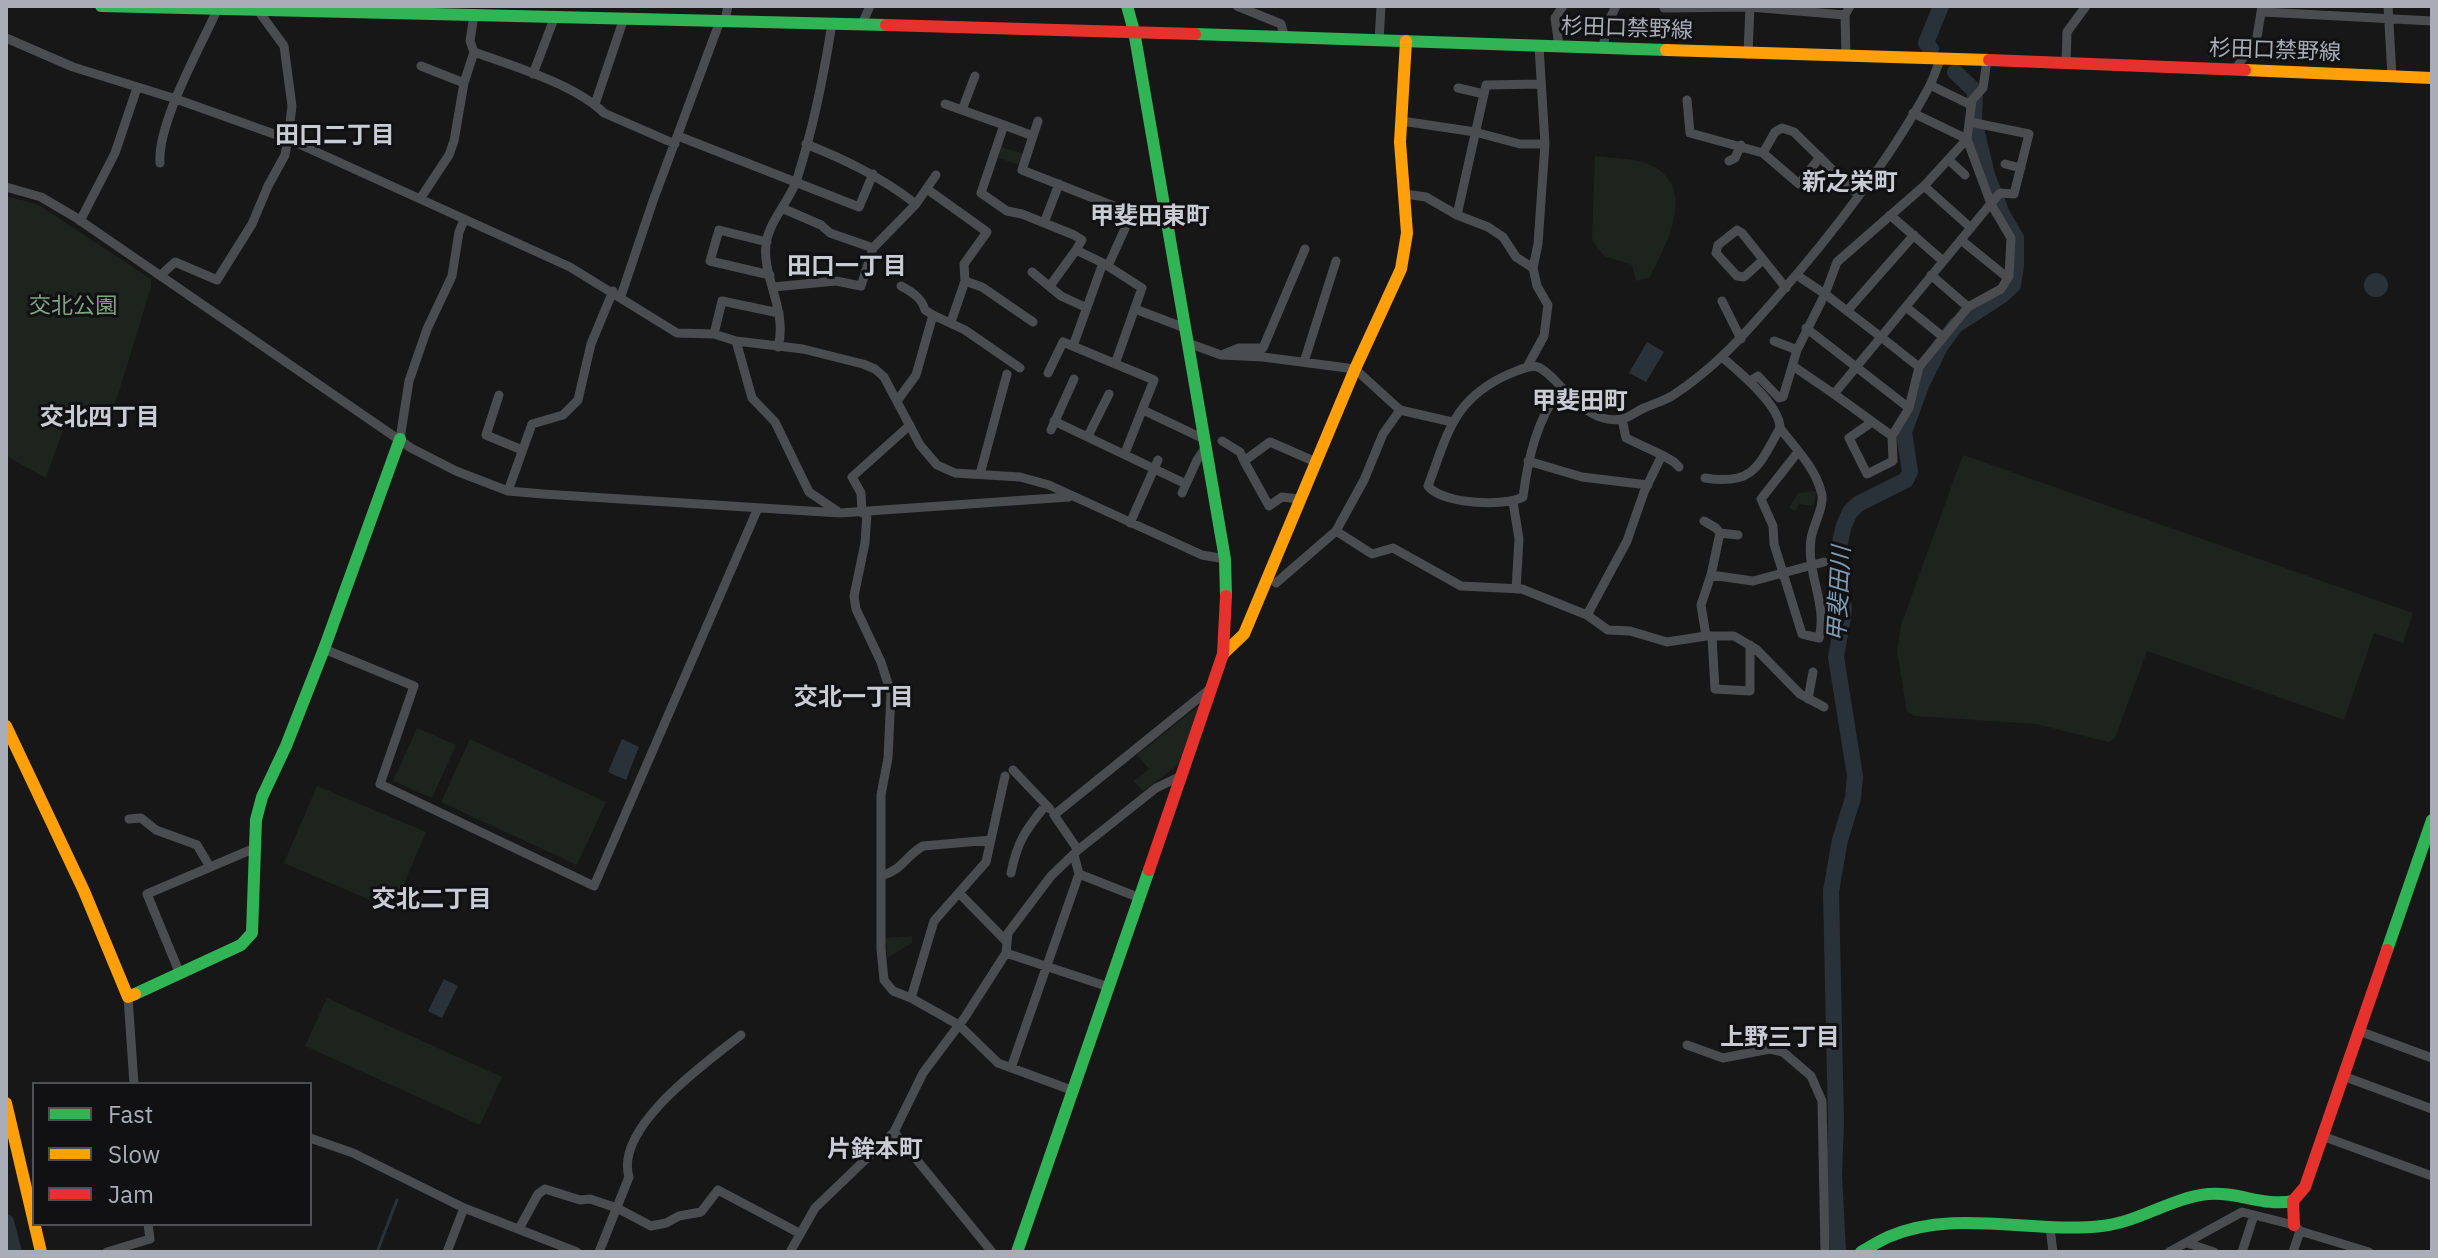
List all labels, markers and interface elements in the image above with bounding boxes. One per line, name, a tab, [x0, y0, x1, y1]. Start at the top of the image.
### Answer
street label: 杉田口禁野線	[1561, 14, 1693, 44]
street label: 杉田口禁野線	[2209, 36, 2341, 66]
district label: 田口二丁目	[275, 122, 395, 150]
district label: 新之栄町	[1802, 169, 1898, 197]
district label: 甲斐田東町	[1090, 203, 1210, 231]
district label: 田口一丁目	[787, 253, 907, 281]
park label: 交北公園	[29, 294, 117, 320]
district label: 甲斐田町	[1532, 388, 1628, 416]
district label: 交北四丁目	[40, 404, 160, 432]
water label: 甲斐田川	[1823, 545, 1857, 643]
district label: 交北一丁目	[794, 684, 914, 712]
district label: 交北二丁目	[372, 886, 492, 914]
district label: 上野三丁目	[1720, 1024, 1840, 1052]
legend	[32, 1082, 312, 1226]
text: Fast	[108, 1098, 153, 1130]
district label: 片鉾本町	[827, 1136, 923, 1164]
text: Slow	[108, 1138, 160, 1170]
text: Jam	[108, 1178, 154, 1210]

